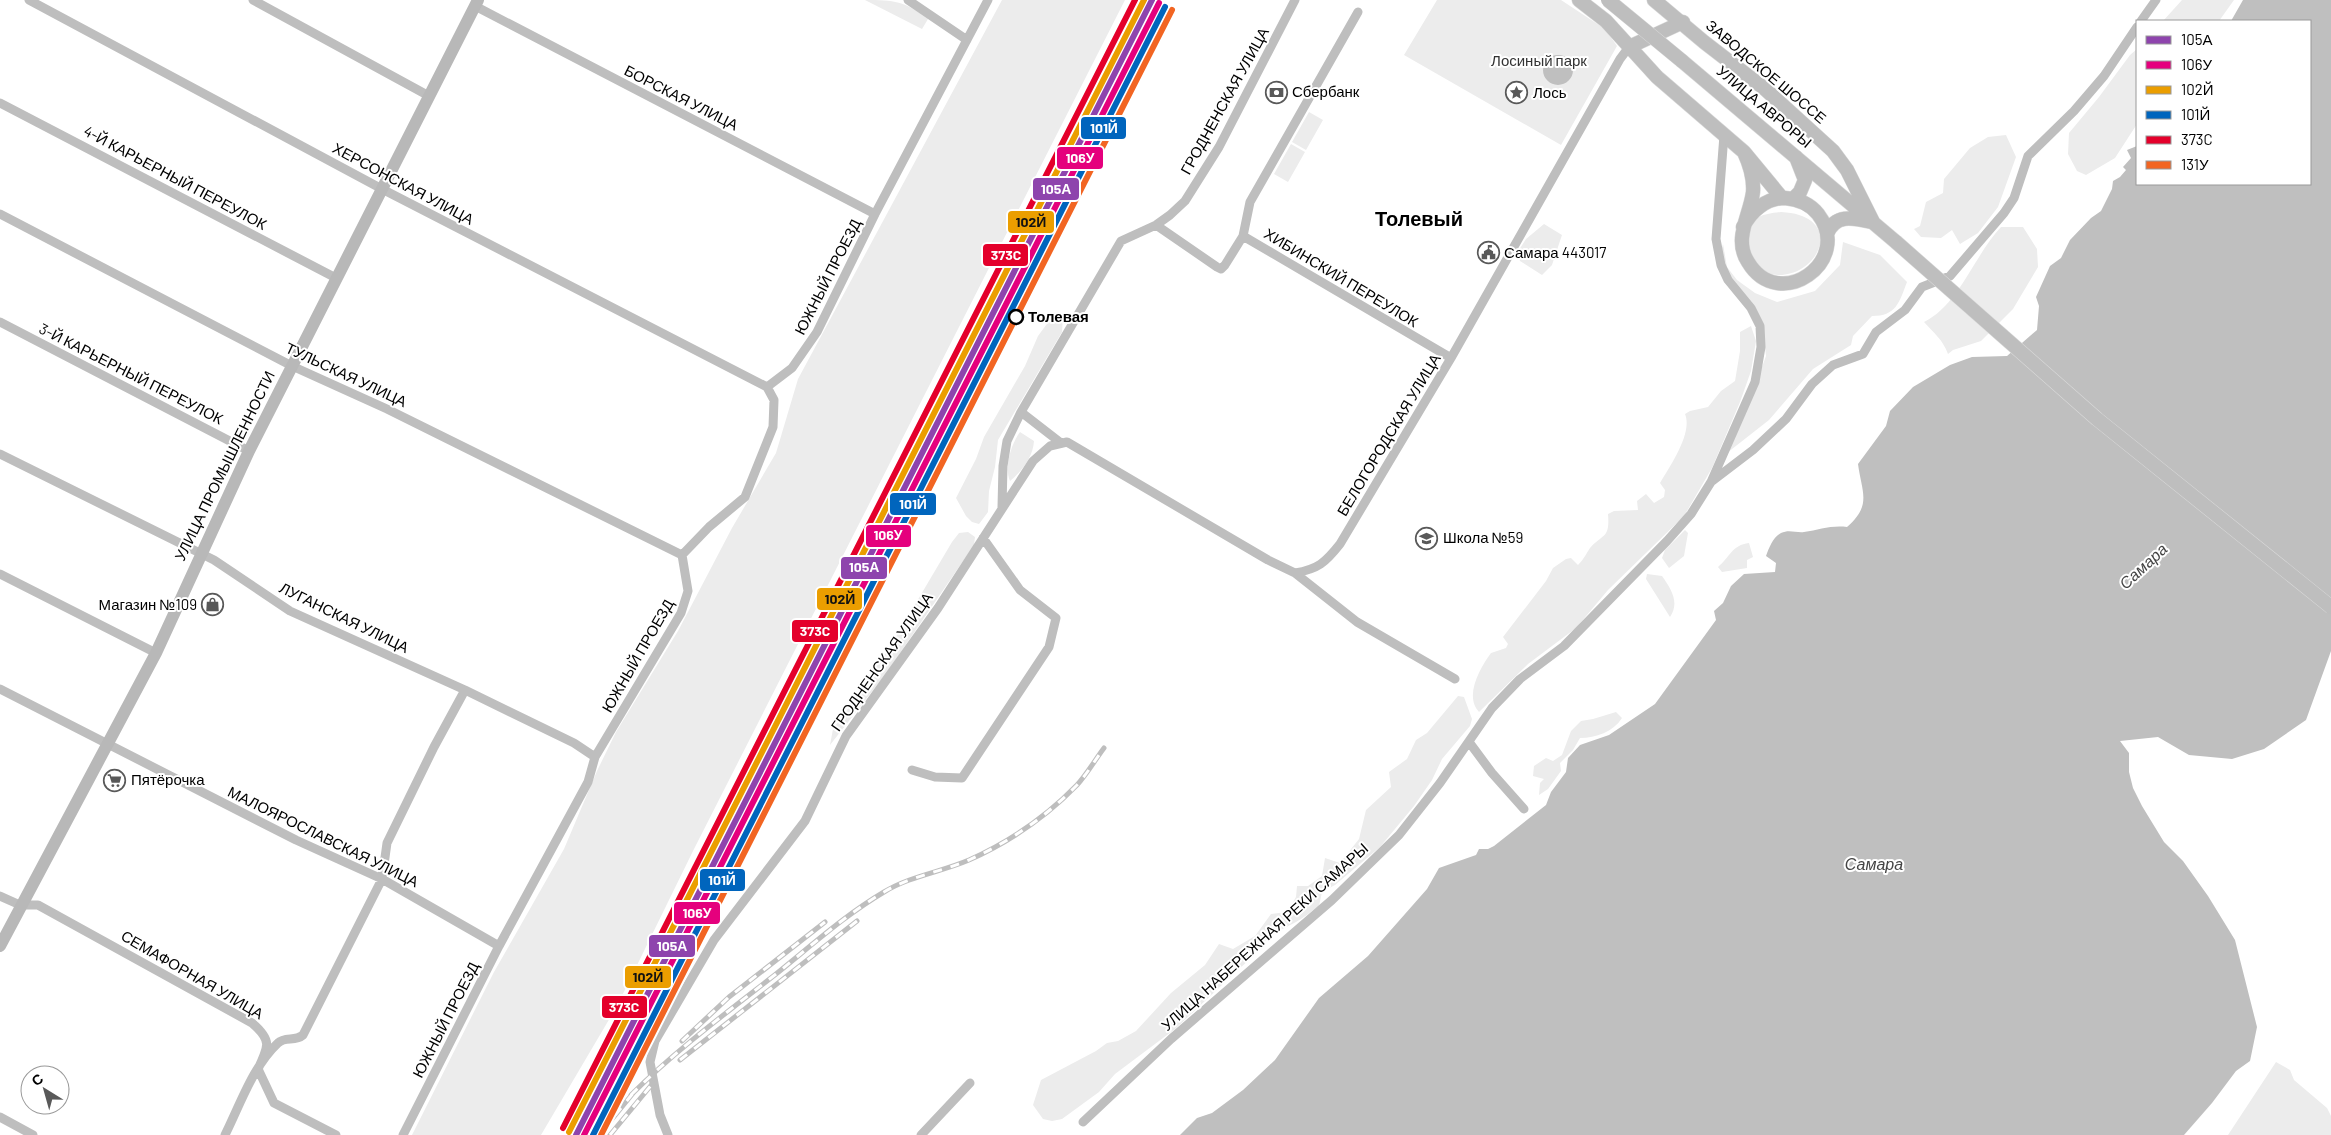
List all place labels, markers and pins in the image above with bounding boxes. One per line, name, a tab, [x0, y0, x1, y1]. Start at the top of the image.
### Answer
bank icon: Сбербанк	[1264, 80, 1288, 104]
place icon: Лось	[1505, 81, 1529, 105]
place label: Сбербанк	[1292, 82, 1360, 100]
place label: Лось	[1533, 83, 1567, 101]
public building icon: Самара 443017	[1476, 241, 1500, 265]
place label: Самара 443017	[1504, 243, 1606, 261]
place label: Толевая	[1028, 307, 1089, 325]
marker: Толевая	[1008, 309, 1024, 325]
school or university icon: Школа №59	[1415, 526, 1439, 550]
place label: Школа №59	[1443, 528, 1523, 546]
shop icon: Магазин №109	[201, 593, 225, 617]
place label: Магазин №109	[99, 595, 197, 613]
supermarket icon: Пятёрочка	[103, 768, 127, 792]
place label: Пятёрочка	[131, 770, 205, 788]

